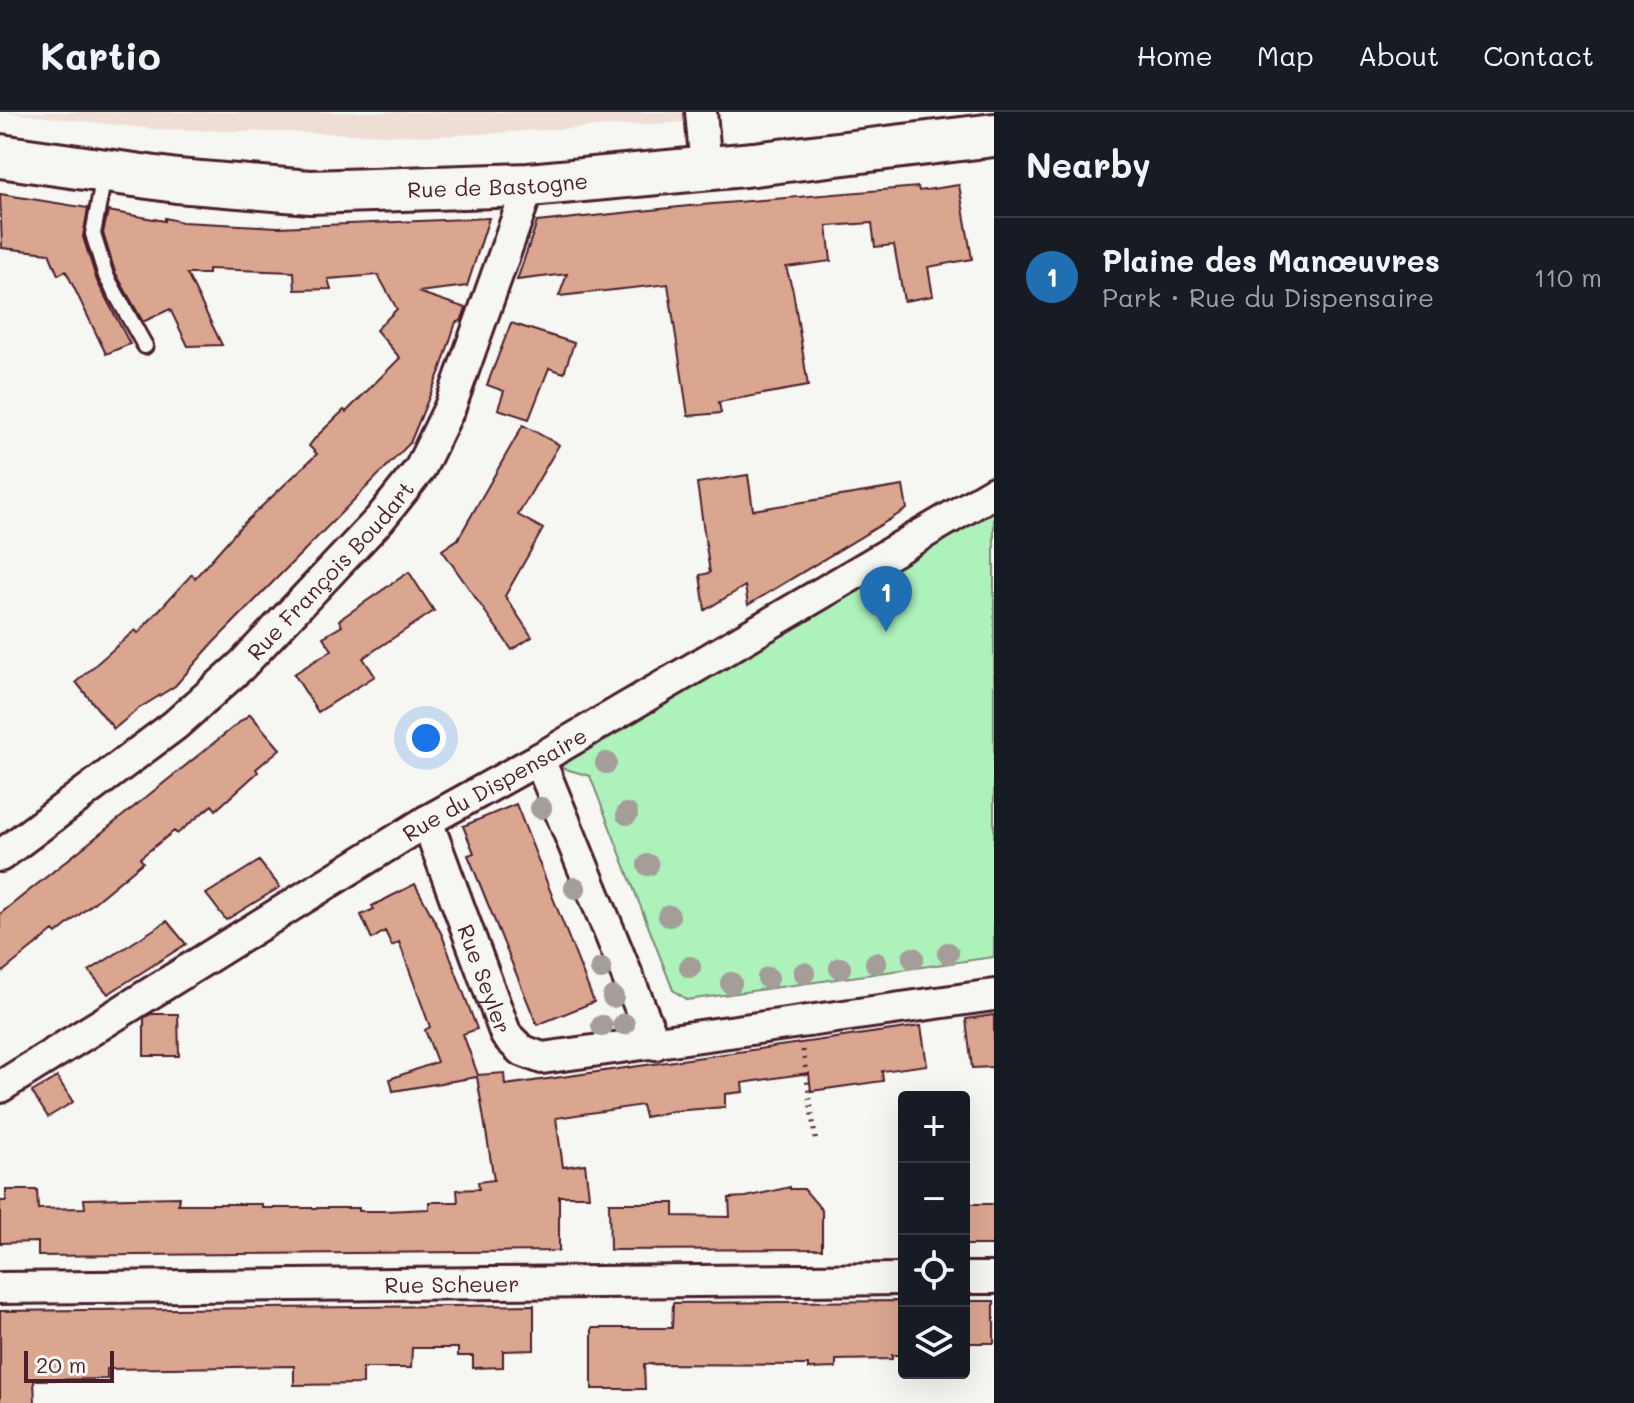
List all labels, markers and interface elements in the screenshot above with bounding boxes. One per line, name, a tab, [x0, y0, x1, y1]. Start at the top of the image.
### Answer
text: Kartio	[40, 30, 161, 80]
text: Home	[1137, 37, 1213, 73]
text: Map	[1257, 37, 1314, 73]
text: About	[1358, 37, 1439, 73]
text: Contact	[1483, 37, 1594, 73]
text: Nearby	[1026, 142, 1151, 187]
street label: Rue de Bastogne	[407, 165, 589, 203]
text: Plaine des Manœuvres	[1102, 240, 1440, 280]
text: 1	[1046, 260, 1058, 294]
text: 110 m	[1534, 260, 1602, 294]
text: Park · Rue du Dispensaire	[1102, 280, 1434, 314]
street label: Rue François Boudart	[240, 474, 420, 666]
pin: 1	[860, 566, 912, 632]
your location	[406, 718, 446, 758]
street label: Rue du Dispensaire	[396, 720, 592, 848]
street label: Rue Seyler	[452, 920, 519, 1037]
map controls	[898, 1091, 970, 1379]
button: +	[898, 1091, 970, 1163]
button: −	[898, 1163, 970, 1235]
button: locate	[898, 1235, 970, 1307]
street label: Rue Scheuer	[384, 1268, 520, 1299]
button: layers	[898, 1307, 970, 1379]
scale bar	[24, 1347, 114, 1383]
text: 20 m	[36, 1350, 86, 1379]

